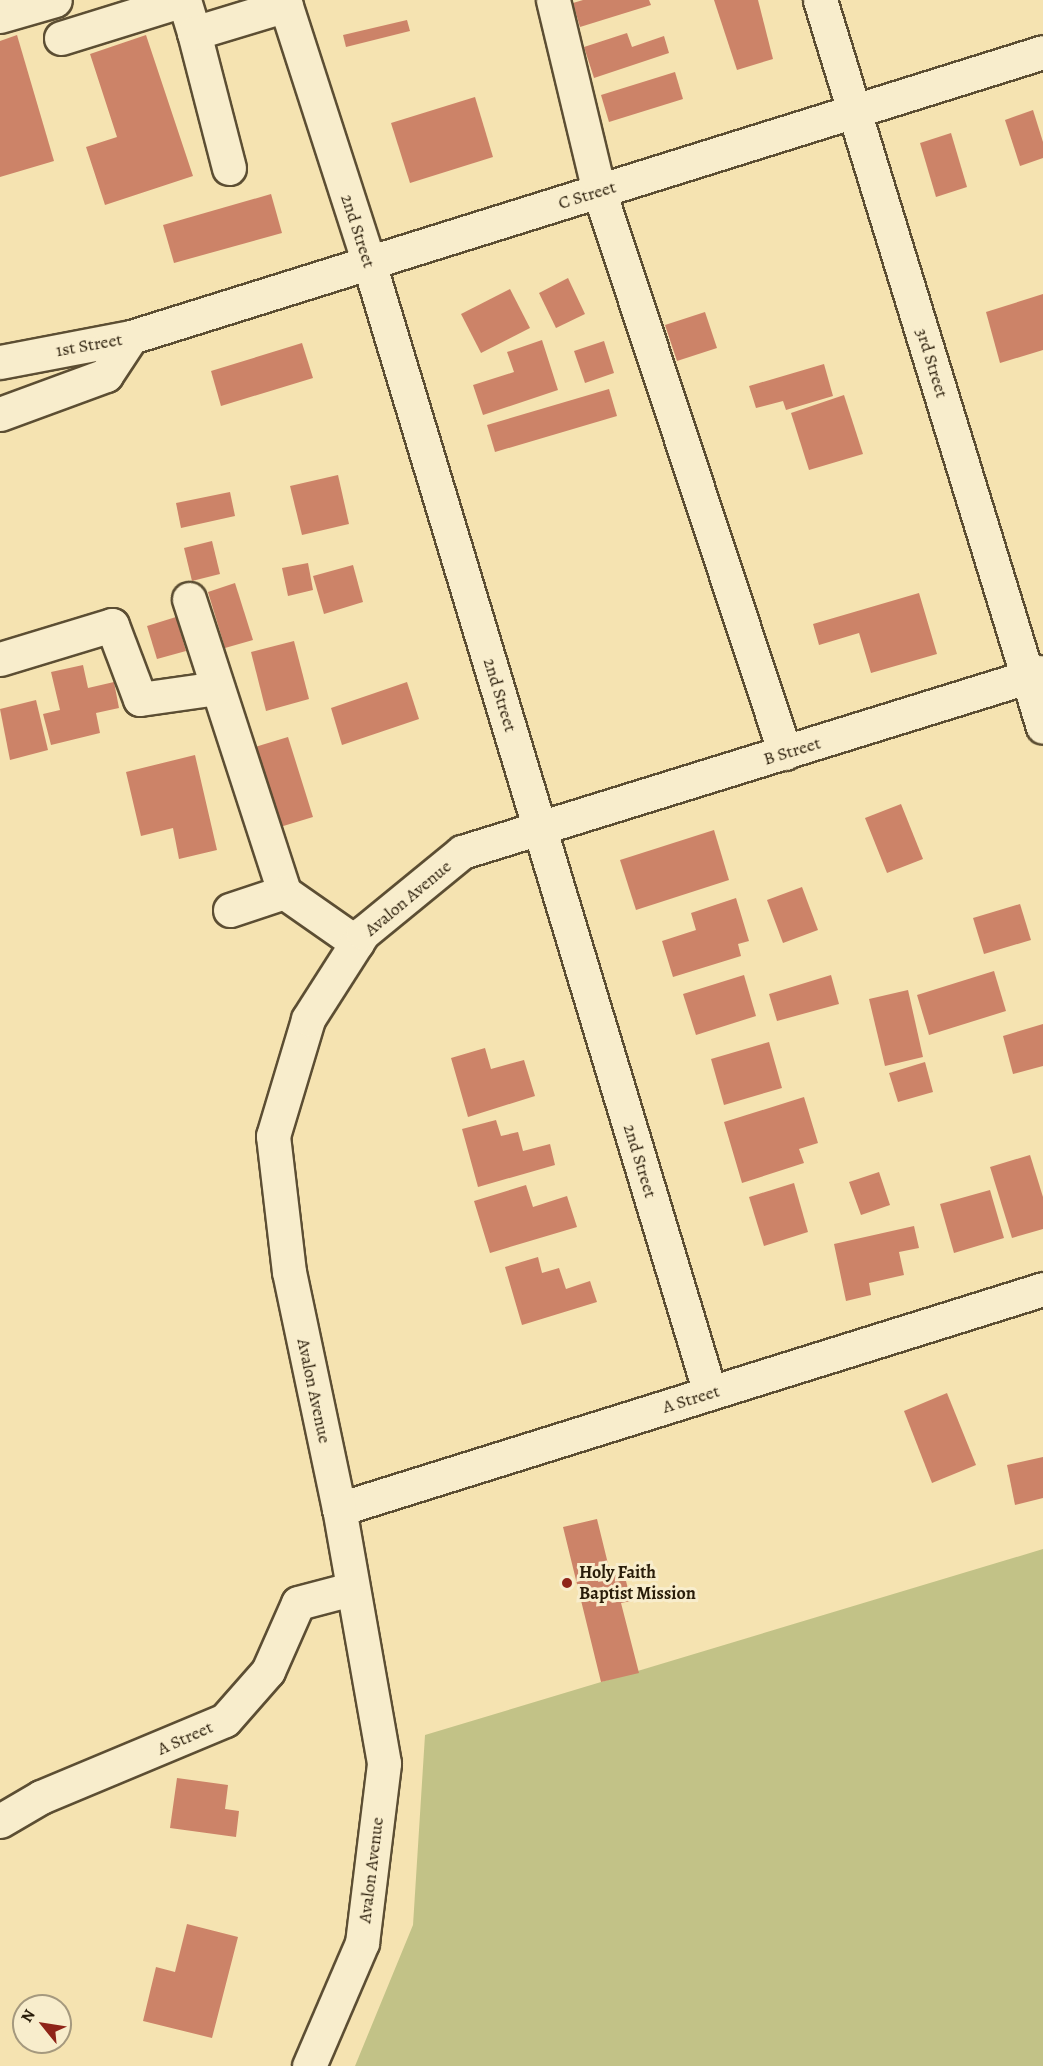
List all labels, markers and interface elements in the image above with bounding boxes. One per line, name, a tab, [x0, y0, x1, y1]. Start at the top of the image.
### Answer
street label: C Street	[556, 176, 618, 214]
street label: 2nd Street	[336, 192, 380, 270]
street label: 3rd Street	[911, 326, 953, 400]
street label: 1st Street	[54, 329, 124, 361]
street label: 2nd Street	[479, 656, 521, 734]
street label: B Street	[761, 732, 823, 770]
street label: Avalon Avenue	[360, 855, 456, 941]
street label: 2nd Street	[619, 1122, 661, 1200]
street label: Avalon Avenue	[292, 1337, 336, 1445]
street label: A Street	[660, 1380, 722, 1418]
place label: Holy Faith Baptist Mission	[579, 1562, 696, 1604]
marker: Holy Faith Baptist Mission	[560, 1576, 574, 1590]
street label: A Street	[154, 1716, 216, 1760]
street label: Avalon Avenue	[354, 1816, 388, 1924]
north arrow	[12, 1994, 72, 2054]
text: N	[16, 2005, 41, 2027]

